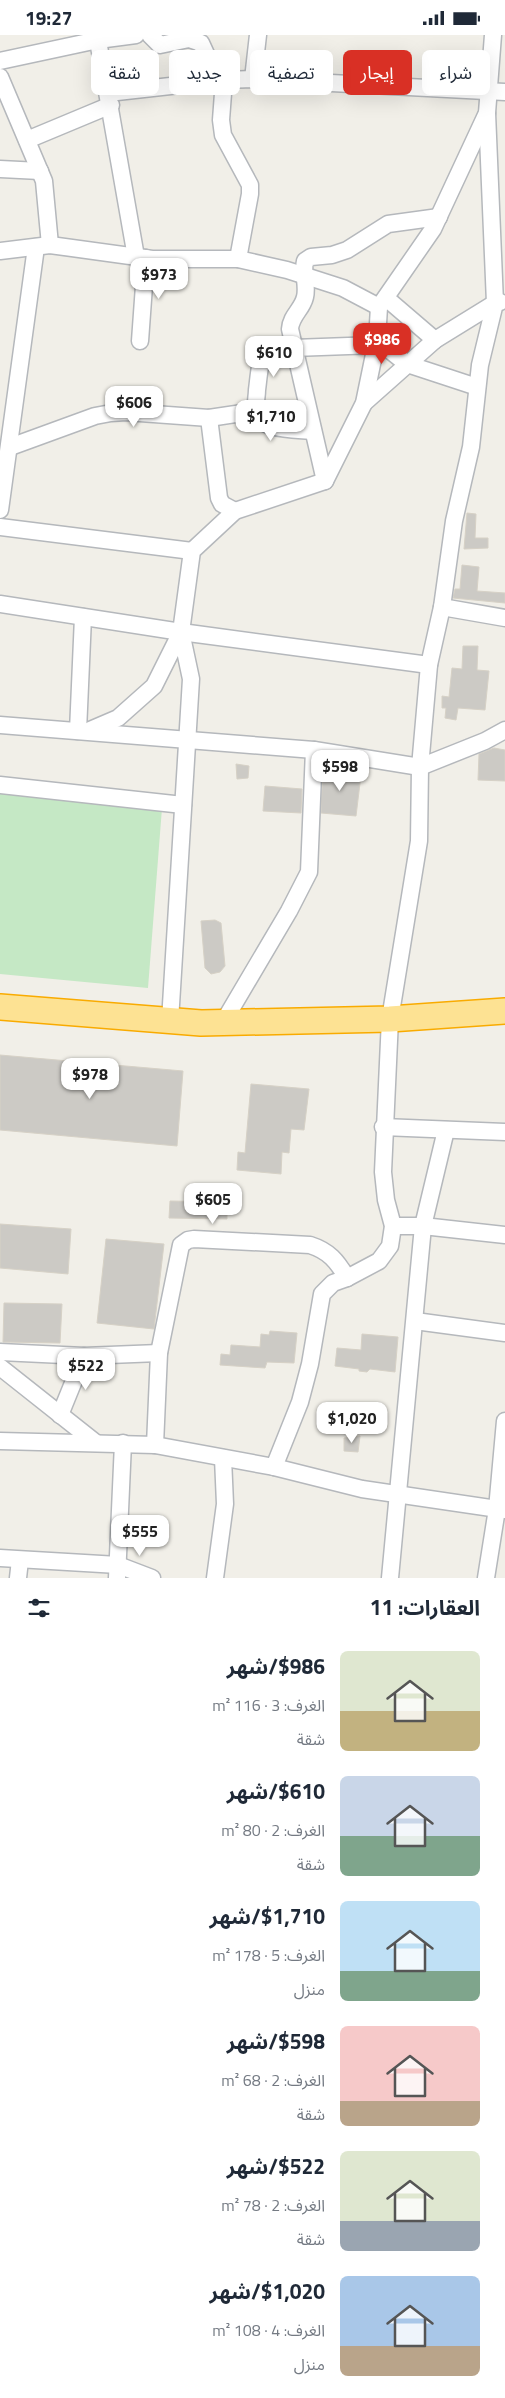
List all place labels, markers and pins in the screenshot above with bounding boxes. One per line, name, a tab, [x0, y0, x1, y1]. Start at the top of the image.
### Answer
pin: $973	[129, 257, 189, 300]
pin: $986	[352, 323, 412, 365]
pin: $610	[244, 335, 304, 378]
pin: $606	[104, 385, 164, 428]
pin: $1,710	[230, 399, 312, 442]
pin: $598	[310, 749, 370, 792]
pin: $978	[60, 1057, 120, 1100]
pin: $605	[183, 1183, 243, 1225]
pin: $522	[56, 1349, 116, 1391]
pin: $1,020	[311, 1401, 393, 1444]
pin: $555	[110, 1515, 170, 1557]

